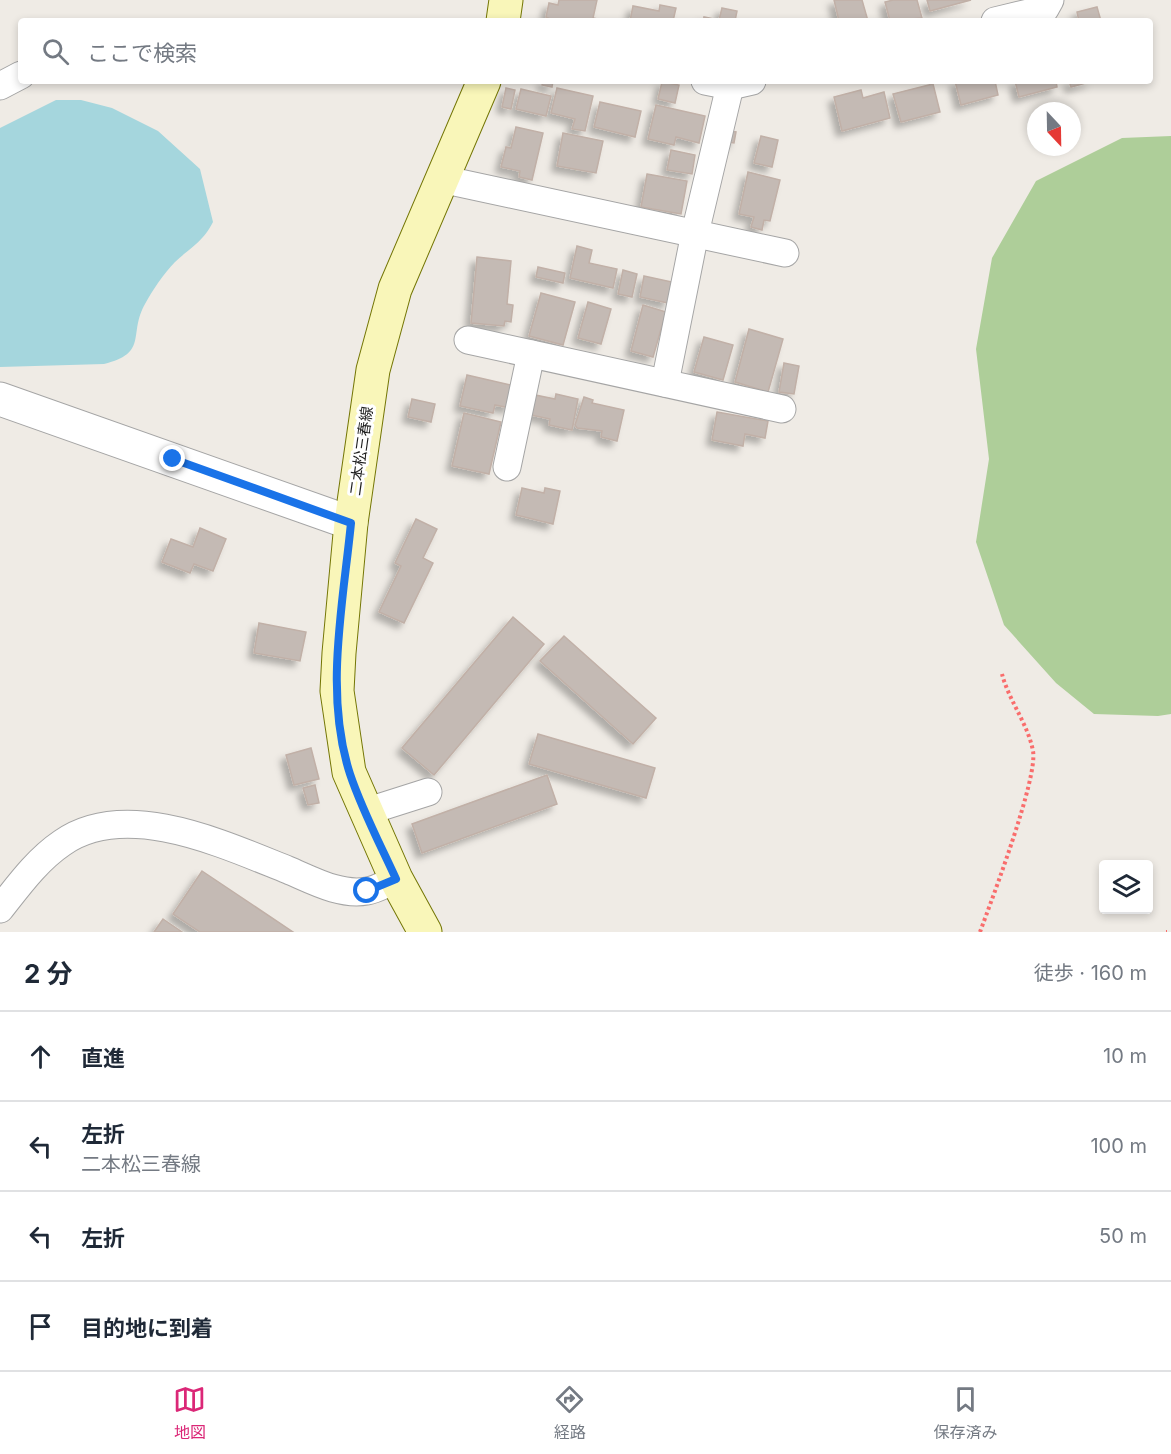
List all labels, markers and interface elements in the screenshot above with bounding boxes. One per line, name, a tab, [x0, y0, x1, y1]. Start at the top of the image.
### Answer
search box	[18, 18, 1153, 84]
icon: search	[39, 35, 72, 68]
text: ここで検索	[87, 40, 197, 66]
north arrow	[1027, 102, 1081, 156]
street label: 二本松三春線	[345, 405, 377, 497]
route end	[159, 445, 185, 471]
map controls	[1099, 860, 1153, 914]
button: layers	[1099, 860, 1153, 914]
route start	[353, 877, 379, 903]
text: 2 分	[24, 958, 73, 989]
text: 徒歩 · 160 m	[1034, 961, 1147, 985]
icon: ahead	[24, 1040, 57, 1073]
text: 10 m	[1103, 1044, 1147, 1068]
text: 直進	[81, 1045, 125, 1071]
text: 左折	[81, 1121, 125, 1147]
icon: left	[24, 1130, 57, 1163]
text: 100 m	[1090, 1134, 1147, 1158]
text: 二本松三春線	[81, 1152, 201, 1176]
icon: left	[24, 1220, 57, 1253]
text: 50 m	[1099, 1224, 1147, 1248]
text: 左折	[81, 1225, 125, 1251]
icon: arrive	[24, 1310, 57, 1343]
text: 目的地に到着	[81, 1315, 213, 1341]
tab: 地図	[173, 1383, 206, 1443]
tab: 経路	[553, 1383, 586, 1443]
tab: 保存済み	[933, 1383, 997, 1443]

